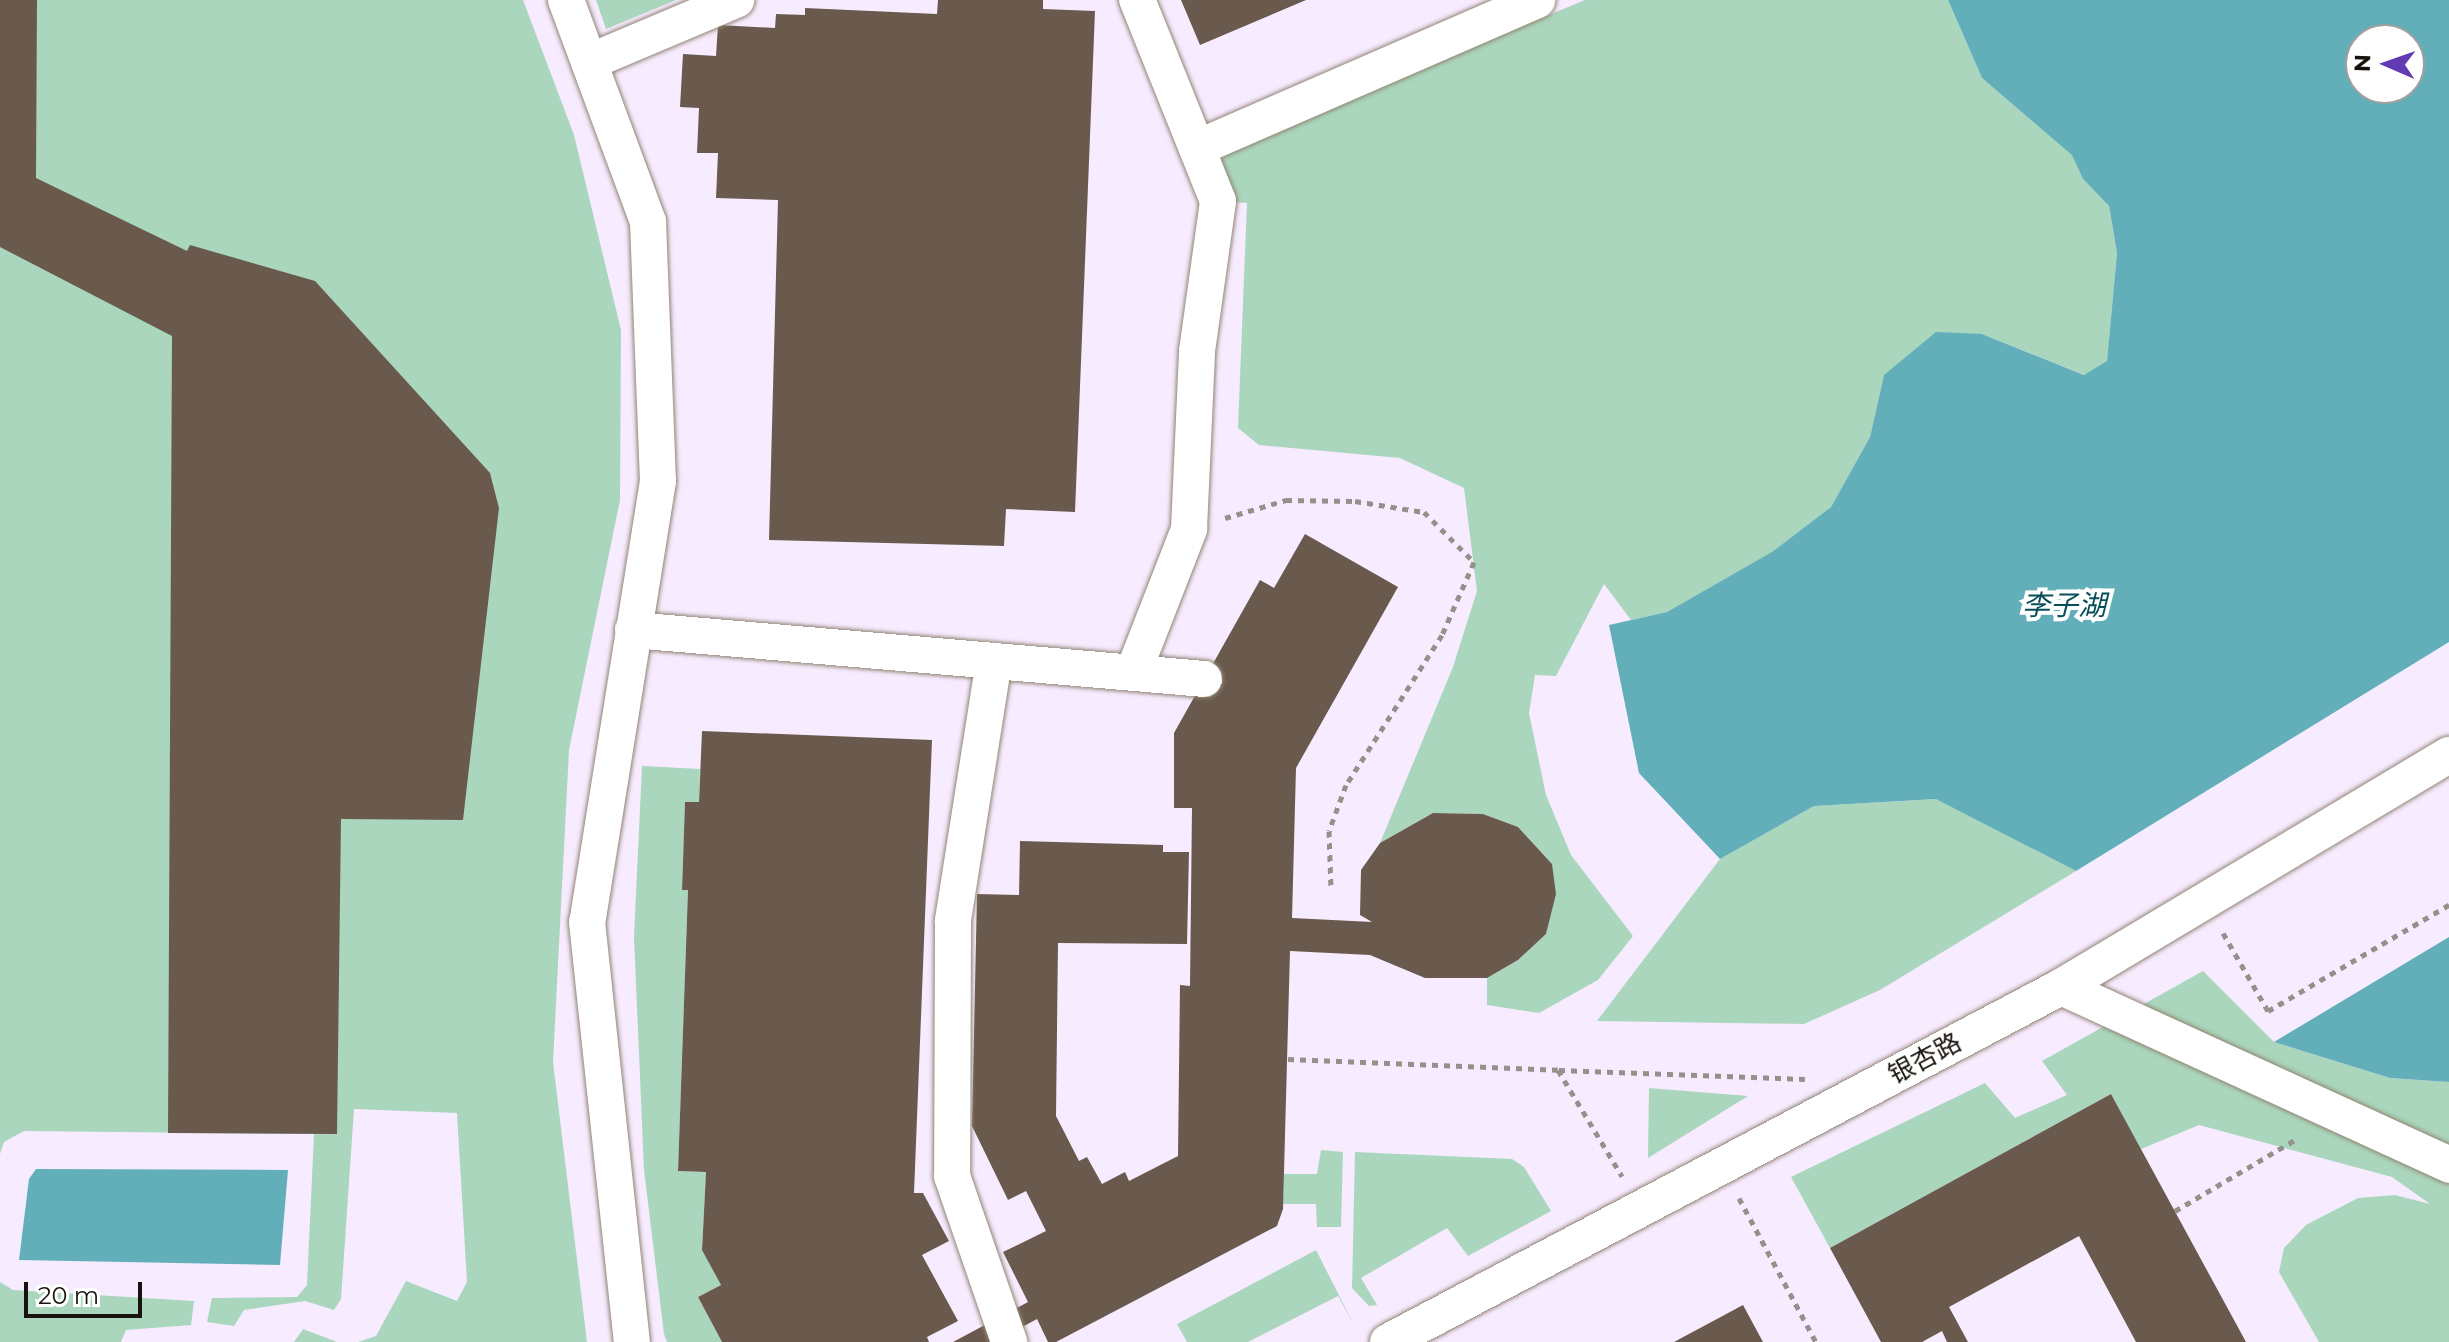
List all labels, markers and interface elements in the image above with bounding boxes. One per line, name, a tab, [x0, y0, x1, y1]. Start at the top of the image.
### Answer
north arrow	[2345, 24, 2425, 104]
text: N	[2349, 54, 2376, 73]
water label: 李子湖	[2022, 588, 2106, 622]
street label: 银杏路	[1883, 1027, 1967, 1091]
scale bar	[28, 1266, 146, 1316]
text: 20 m	[38, 1281, 99, 1310]

